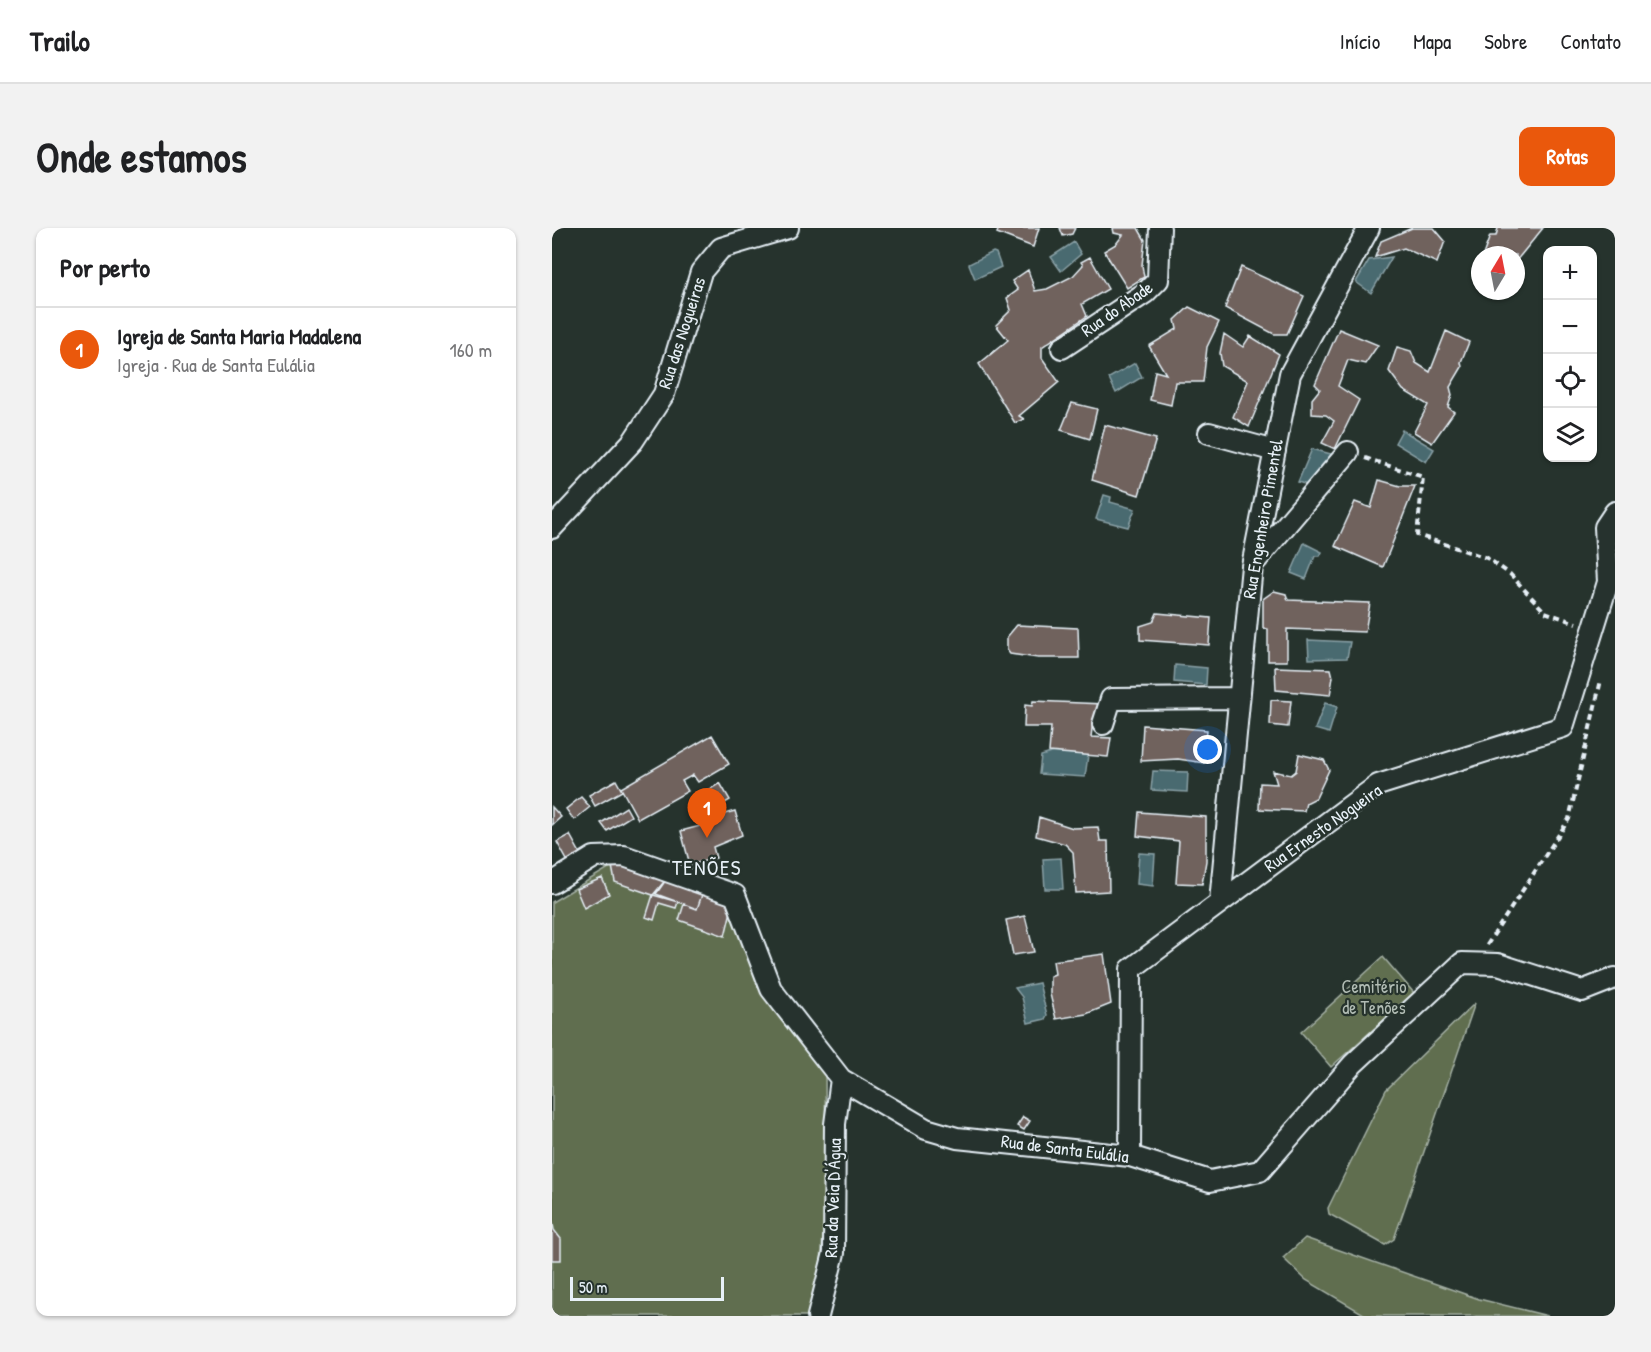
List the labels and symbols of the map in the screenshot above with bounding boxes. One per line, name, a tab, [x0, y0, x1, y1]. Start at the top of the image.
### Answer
north arrow	[1471, 246, 1525, 300]
street label: Rua das Nogueiras	[652, 274, 711, 392]
street label: Rua do Abade	[1076, 275, 1158, 342]
street label: Rua Engenheiro Pimentel	[1236, 437, 1289, 601]
your location	[1193, 735, 1222, 764]
street label: Rua Ernesto Nogueira	[1259, 778, 1387, 878]
pin: 1	[688, 788, 726, 838]
district label: TENÕES	[672, 853, 742, 882]
park label: Cemitério de Tenões	[1342, 974, 1406, 1020]
street label: Rua de Santa Eulália	[1000, 1128, 1130, 1169]
street label: Rua da Veia D'Água	[818, 1138, 847, 1258]
scale bar	[570, 1274, 724, 1302]

